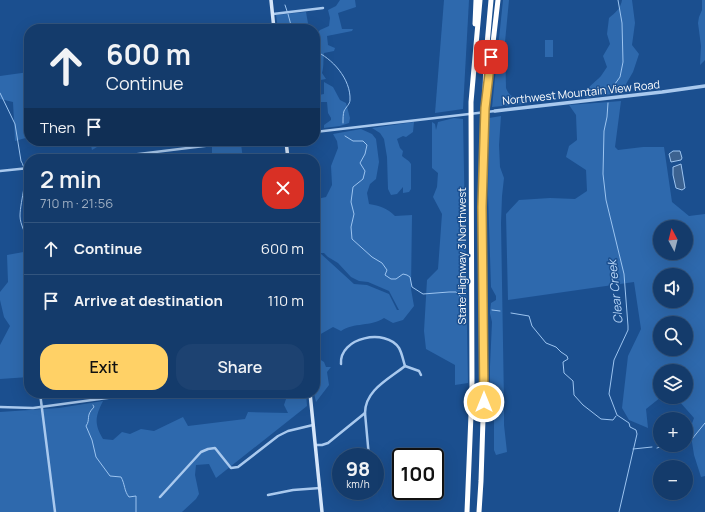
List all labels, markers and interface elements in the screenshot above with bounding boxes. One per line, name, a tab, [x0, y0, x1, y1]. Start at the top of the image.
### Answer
text: 600 m	[106, 35, 191, 73]
icon: ahead	[40, 40, 92, 92]
pin	[474, 40, 508, 74]
icon: arrive	[480, 46, 502, 68]
text: Continue	[106, 71, 184, 95]
street label: Northwest Mountain View Road	[501, 76, 661, 108]
icon: arrive	[83, 116, 105, 138]
text: Then	[40, 117, 75, 138]
text: 2 min	[40, 162, 101, 195]
button: close	[262, 167, 304, 209]
street label: State Highway 3 Northwest	[454, 187, 469, 325]
text: 710 m · 21:56	[40, 194, 113, 212]
north arrow	[653, 220, 693, 260]
map controls	[653, 220, 693, 500]
icon: ahead	[40, 238, 62, 260]
text: Continue	[74, 238, 142, 259]
text: 600 m	[261, 238, 304, 259]
water label: Clear Creek	[603, 257, 627, 325]
button: sound	[653, 268, 693, 308]
icon: arrive	[40, 290, 62, 312]
text: Arrive at destination	[74, 290, 223, 311]
text: 110 m	[267, 290, 304, 311]
button: search	[653, 316, 693, 356]
button: Exit	[40, 344, 168, 390]
button: Share	[176, 344, 304, 390]
button: layers	[653, 364, 693, 404]
position arrow	[463, 381, 505, 423]
button: +	[653, 412, 693, 452]
speed limit sign: 100	[392, 448, 444, 500]
text: 98	[346, 455, 370, 482]
button: −	[653, 460, 693, 500]
text: km/h	[346, 477, 370, 491]

